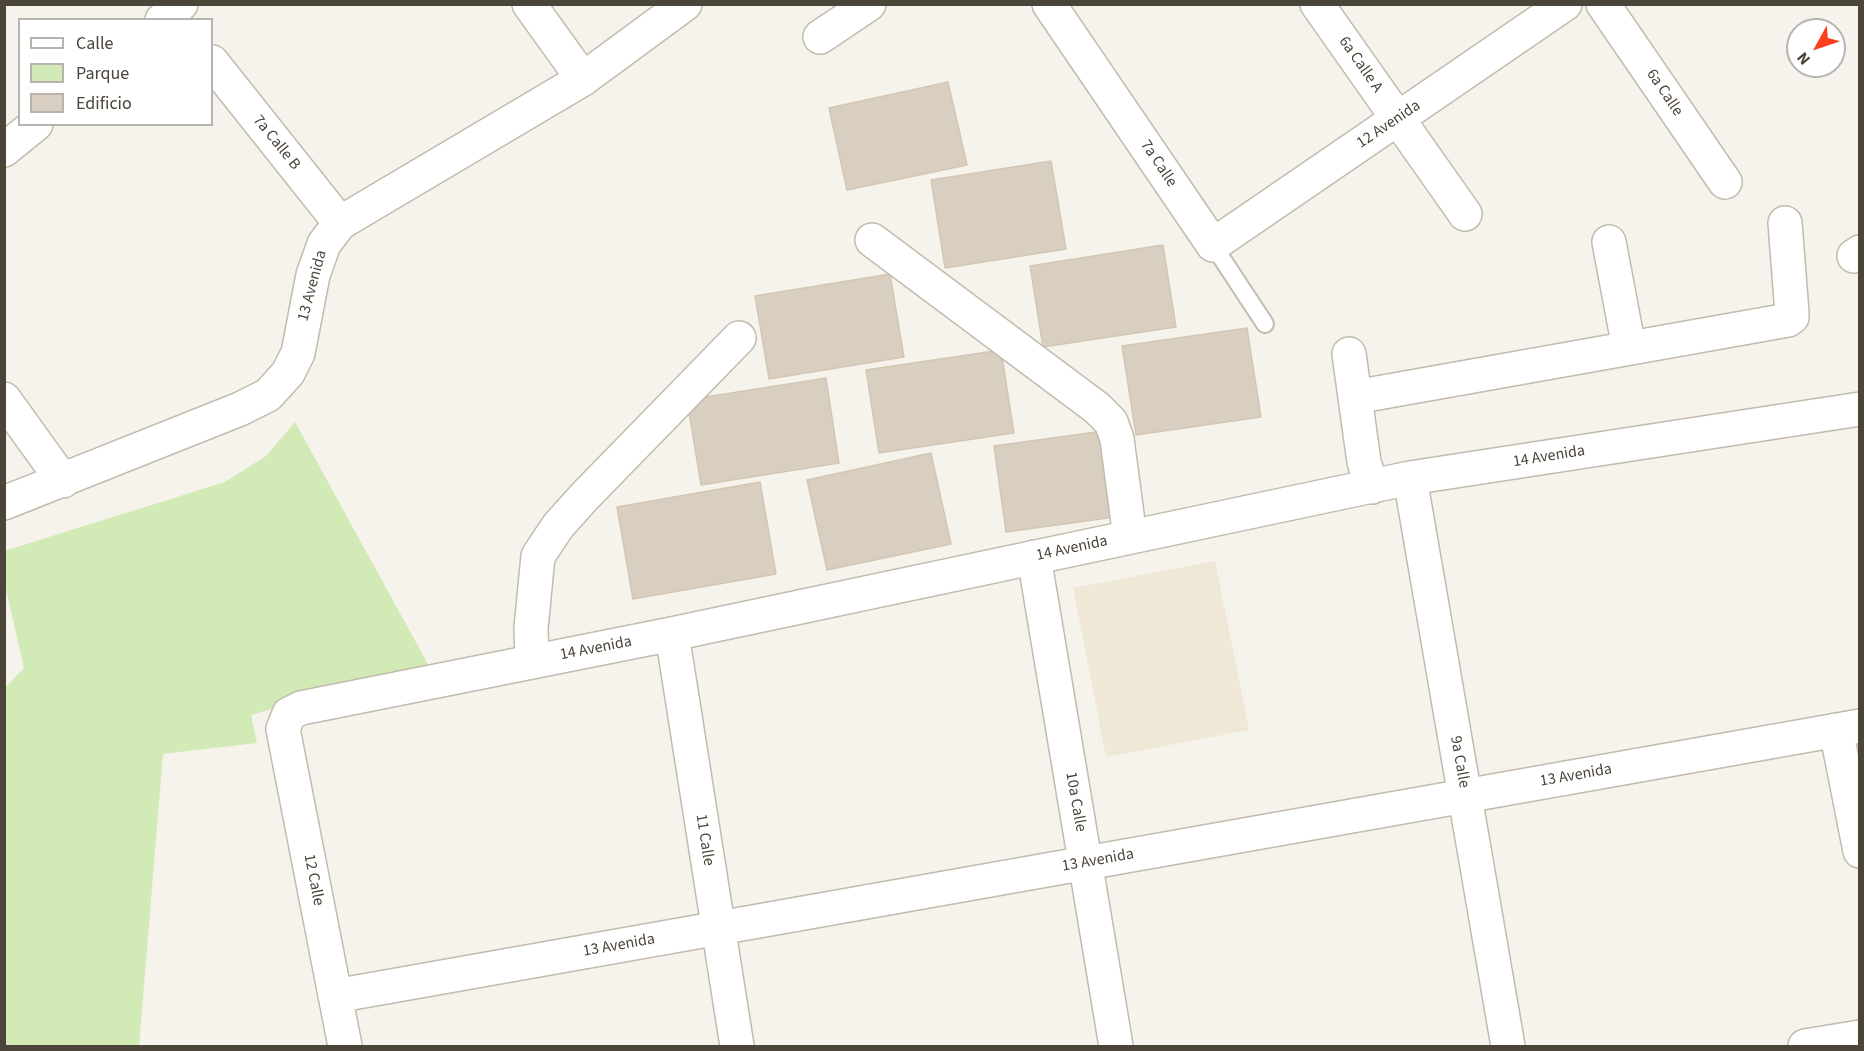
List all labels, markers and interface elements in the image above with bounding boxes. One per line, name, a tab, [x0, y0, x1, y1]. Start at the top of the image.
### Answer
legend	[18, 18, 213, 126]
north arrow	[1786, 18, 1846, 78]
text: Calle	[76, 31, 113, 56]
street label: 6a Calle A	[1334, 33, 1386, 97]
text: N	[1792, 47, 1816, 69]
text: Parque	[76, 61, 129, 86]
street label: 6a Calle	[1641, 66, 1687, 120]
text: Edificio	[76, 91, 132, 116]
street label: 12 Avenida	[1354, 97, 1424, 153]
street label: 7a Calle B	[248, 112, 304, 174]
street label: 7a Calle	[1135, 137, 1181, 191]
street label: 13 Avenida	[294, 248, 332, 324]
street label: 14 Avenida	[1512, 442, 1586, 472]
street label: 14 Avenida	[1034, 532, 1110, 566]
street label: 14 Avenida	[559, 633, 633, 665]
street label: 9a Calle	[1445, 734, 1473, 790]
street label: 13 Avenida	[1539, 760, 1613, 792]
street label: 10a Calle	[1060, 771, 1090, 833]
street label: 11 Calle	[690, 813, 718, 867]
street label: 13 Avenida	[1061, 845, 1135, 877]
street label: 12 Calle	[299, 852, 327, 908]
street label: 13 Avenida	[582, 930, 656, 962]

